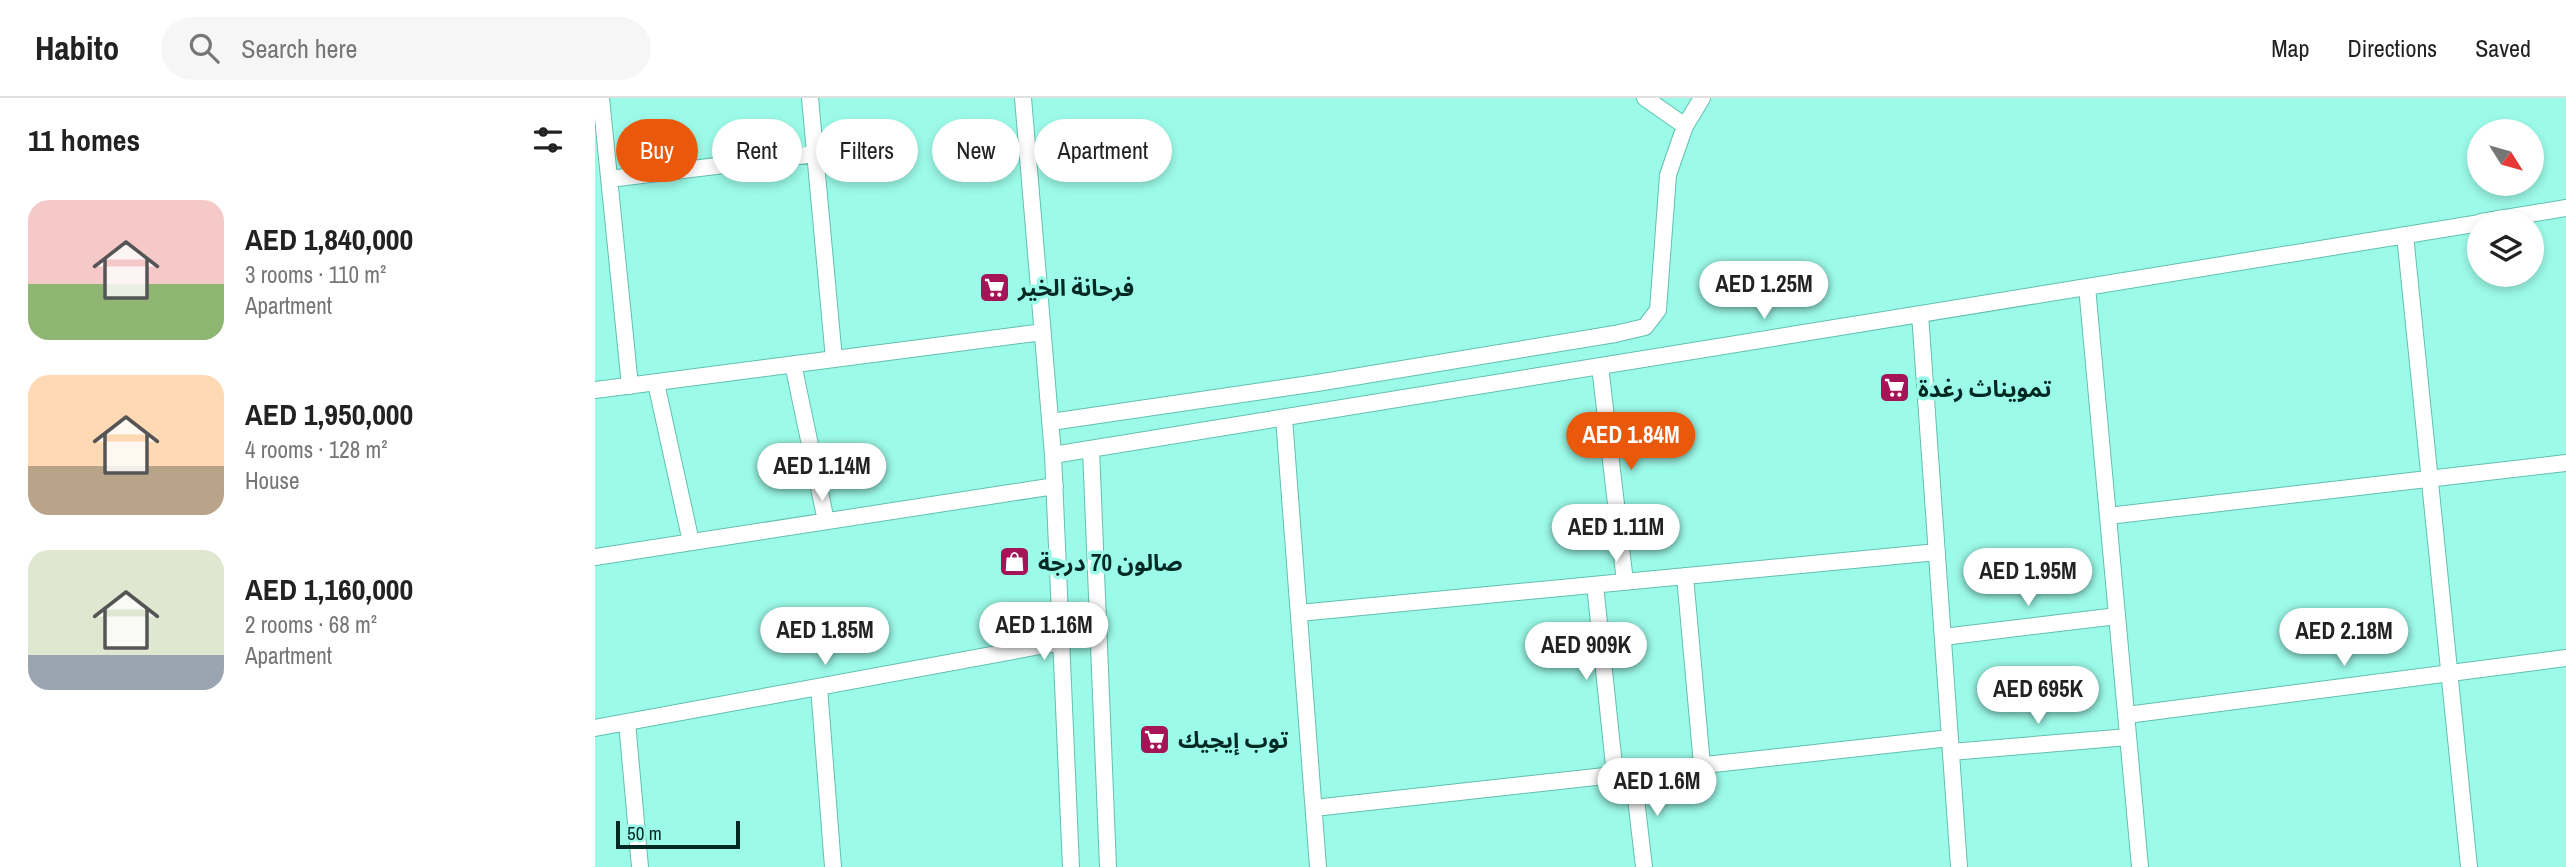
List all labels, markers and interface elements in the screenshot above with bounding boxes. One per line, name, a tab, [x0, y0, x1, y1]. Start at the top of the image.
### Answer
search box	[161, 17, 651, 80]
text: Habito	[35, 26, 119, 70]
icon: search	[185, 29, 223, 67]
text: Search here	[241, 31, 357, 66]
text: Map	[2271, 32, 2309, 64]
text: Directions	[2347, 32, 2437, 64]
text: Saved	[2475, 32, 2531, 64]
chip: Buy	[616, 119, 698, 182]
chip: Rent	[712, 119, 802, 182]
chip: Filters	[816, 119, 918, 182]
chip: New	[932, 119, 1020, 182]
chip: Apartment	[1034, 119, 1172, 182]
north arrow	[2467, 119, 2545, 196]
map controls	[2467, 119, 2544, 287]
text: 11 homes	[28, 120, 140, 160]
icon: filters	[529, 121, 567, 159]
button: layers	[2467, 210, 2544, 287]
text: AED 1,840,000	[245, 219, 413, 259]
icon: home	[84, 228, 168, 312]
text: 3 rooms · 110 m²	[245, 259, 386, 290]
pin: AED 1.25M	[1684, 262, 1844, 321]
text: AED 1.25M	[1715, 268, 1813, 299]
supermarket icon: فرحانة الخير	[978, 270, 1012, 304]
place label: فرحانة الخير	[1017, 272, 1134, 303]
text: Apartment	[245, 290, 332, 321]
supermarket icon: تمويناث رغدة	[1878, 371, 1912, 405]
place label: تمويناث رغدة	[1918, 373, 2051, 404]
text: AED 1,950,000	[245, 394, 413, 434]
icon: home	[84, 403, 168, 487]
pin: AED 1.84M	[1551, 412, 1711, 472]
text: AED 1.84M	[1582, 419, 1680, 450]
text: 4 rooms · 128 m²	[245, 434, 388, 465]
pin: AED 1.14M	[742, 444, 902, 503]
text: AED 1.14M	[773, 450, 871, 481]
text: House	[245, 465, 300, 496]
pin: AED 1.11M	[1536, 504, 1696, 564]
text: AED 1.11M	[1568, 511, 1664, 542]
shop icon: صالون 70 درجة	[998, 545, 1032, 579]
place label: صالون 70 درجة	[1038, 547, 1183, 578]
pin: AED 1.95M	[1948, 548, 2108, 608]
text: AED 1.95M	[1979, 555, 2077, 586]
text: AED 1,160,000	[245, 569, 413, 609]
icon: home	[84, 578, 168, 662]
pin: AED 1.16M	[964, 602, 1124, 662]
pin: AED 1.85M	[745, 608, 905, 667]
pin: AED 2.18M	[2264, 608, 2424, 668]
text: 2 rooms · 68 m²	[245, 609, 377, 640]
text: AED 1.16M	[995, 609, 1093, 640]
text: AED 1.85M	[776, 614, 874, 645]
text: AED 2.18M	[2295, 615, 2393, 646]
pin: AED 909K	[1514, 622, 1658, 682]
text: AED 909K	[1541, 629, 1631, 660]
text: Apartment	[245, 640, 332, 671]
pin: AED 695K	[1966, 666, 2110, 726]
text: AED 695K	[1993, 673, 2083, 704]
supermarket icon: توب إيجيك	[1138, 722, 1172, 756]
place label: توب إيجيك	[1178, 724, 1288, 756]
pin: AED 1.6M	[1585, 758, 1729, 818]
text: AED 1.6M	[1614, 765, 1701, 796]
scale bar	[616, 818, 740, 850]
text: 50 m	[627, 820, 662, 846]

